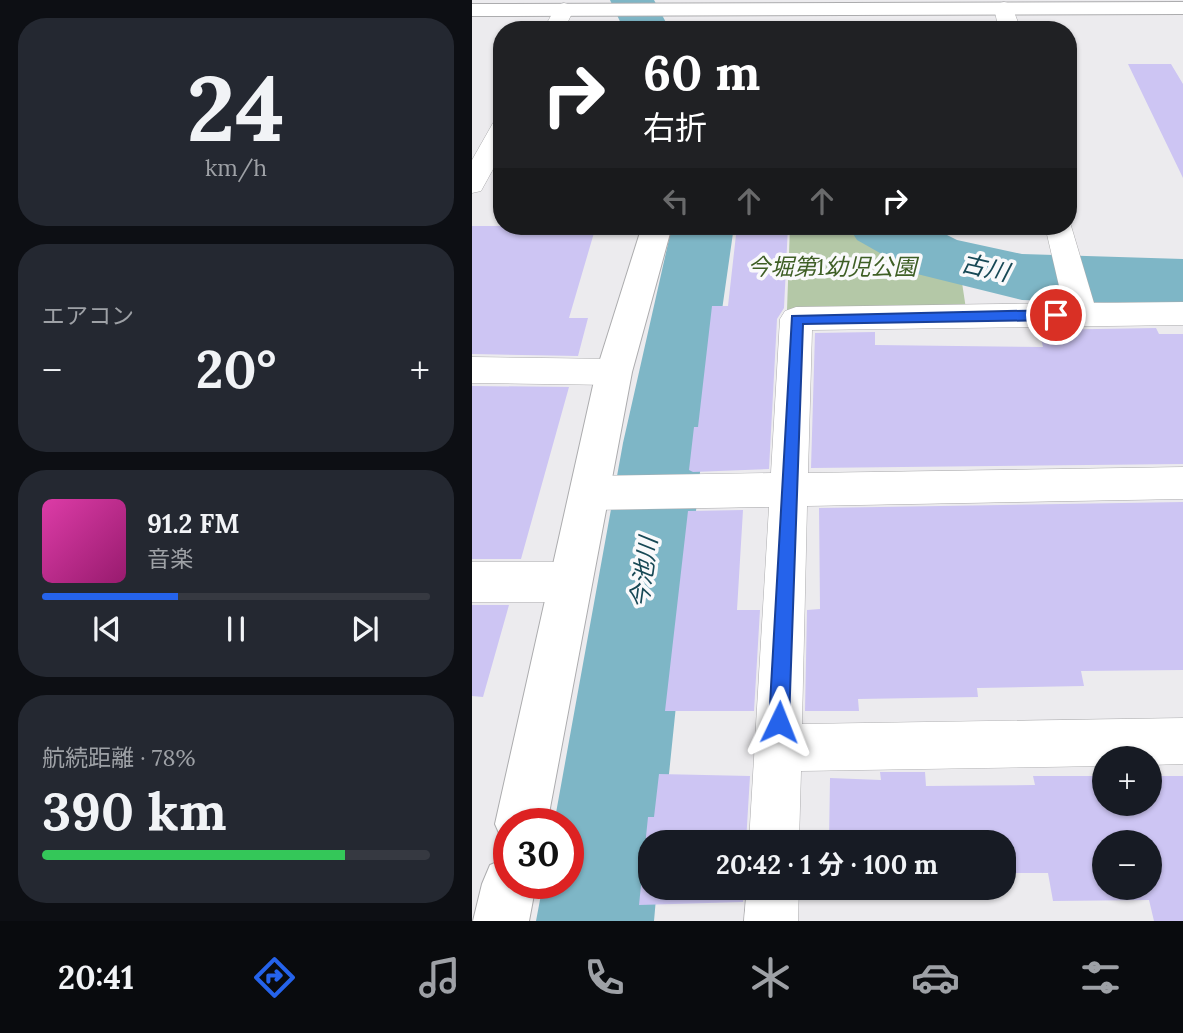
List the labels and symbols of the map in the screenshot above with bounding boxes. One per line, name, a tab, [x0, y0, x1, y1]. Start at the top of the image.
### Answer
water label: 古川	[958, 247, 1015, 289]
park label: 今堀第1幼児公園	[747, 252, 920, 281]
pin	[1026, 285, 1086, 345]
water label: 今池川	[623, 532, 664, 611]
position arrow	[742, 685, 816, 759]
speed limit sign: 30	[493, 808, 584, 899]

